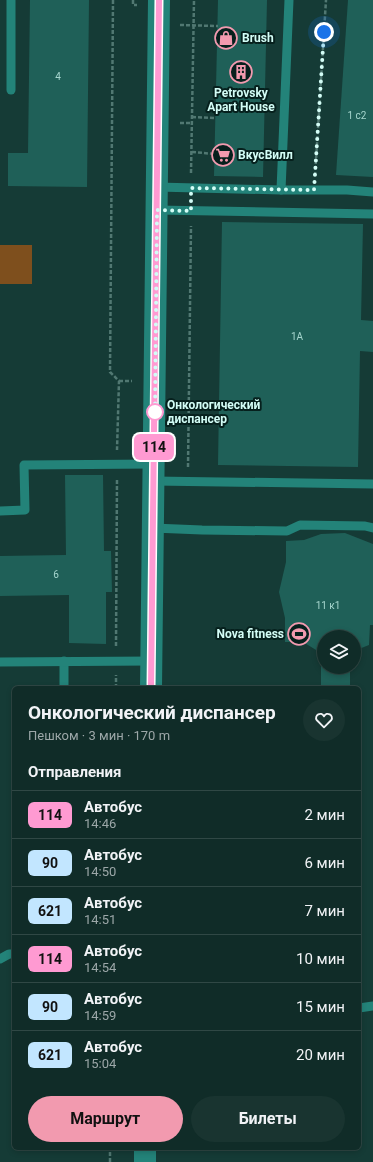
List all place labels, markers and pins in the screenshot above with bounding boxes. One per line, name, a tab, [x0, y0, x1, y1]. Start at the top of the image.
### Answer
shop icon: Brush	[213, 25, 239, 51]
place label: Brush	[242, 31, 274, 45]
building icon: Petrovsky Apart House	[228, 59, 254, 85]
place label: Petrovsky Apart House	[207, 86, 275, 114]
supermarket icon: ВкусВилл	[210, 142, 236, 168]
place label: ВкусВилл	[238, 148, 293, 162]
place label: Онкологический диспансер	[167, 398, 261, 426]
marker: Онкологический диспансер	[146, 403, 164, 421]
sports icon: Nova fitness	[286, 621, 312, 647]
place label: Nova fitness	[217, 627, 284, 641]

